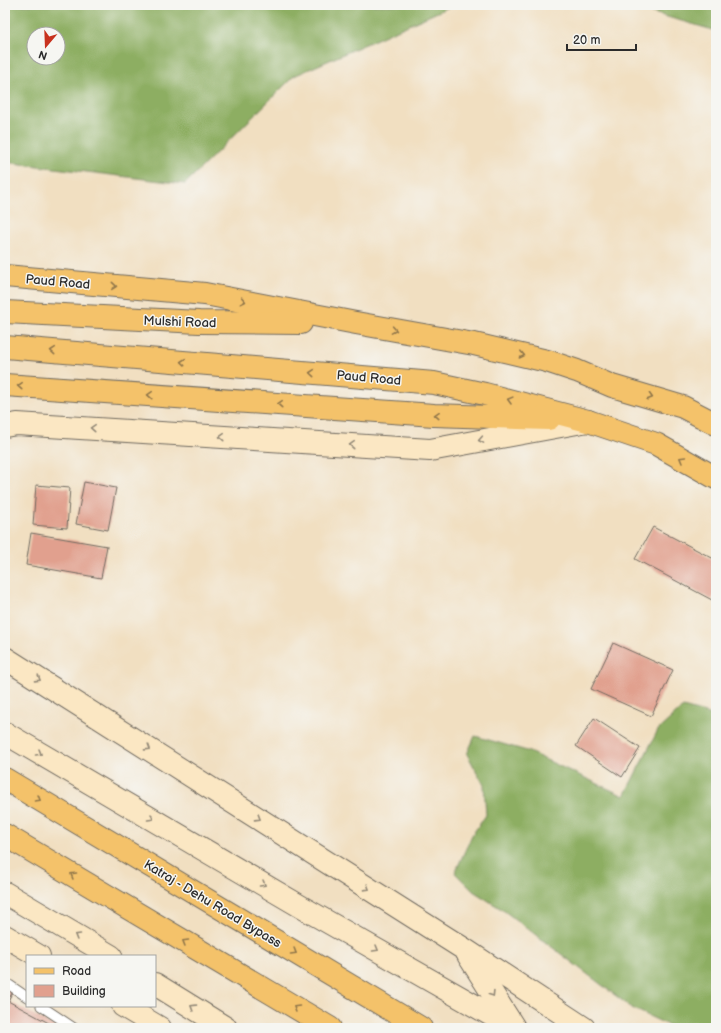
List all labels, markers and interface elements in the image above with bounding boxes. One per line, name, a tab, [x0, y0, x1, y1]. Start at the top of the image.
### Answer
north arrow	[26, 26, 66, 66]
scale bar	[567, 26, 636, 52]
text: 20 m	[573, 33, 600, 48]
text: N	[37, 47, 49, 62]
street label: Paud Road	[25, 271, 91, 293]
one-way arrow	[111, 281, 117, 290]
one-way arrow	[239, 297, 246, 305]
street label: Mulshi Road	[143, 313, 217, 331]
one-way arrow	[391, 325, 397, 334]
one-way arrow	[50, 346, 56, 355]
one-way arrow	[518, 350, 525, 359]
one-way arrow	[180, 357, 186, 366]
street label: Paud Road	[336, 367, 402, 389]
one-way arrow	[309, 368, 315, 377]
one-way arrow	[17, 382, 23, 391]
one-way arrow	[147, 391, 153, 400]
one-way arrow	[646, 392, 653, 401]
one-way arrow	[507, 396, 514, 405]
one-way arrow	[277, 400, 283, 409]
one-way arrow	[434, 411, 440, 420]
one-way arrow	[90, 424, 96, 433]
one-way arrow	[219, 432, 225, 441]
one-way arrow	[478, 436, 484, 444]
one-way arrow	[349, 440, 355, 449]
one-way arrow	[679, 456, 686, 463]
one-way arrow	[34, 674, 41, 682]
one-way arrow	[144, 744, 151, 751]
one-way arrow	[35, 748, 42, 755]
one-way arrow	[34, 794, 41, 801]
one-way arrow	[253, 813, 260, 820]
one-way arrow	[147, 814, 154, 821]
street label: Katraj - Dehu Road Bypass	[141, 856, 285, 952]
one-way arrow	[70, 873, 77, 880]
one-way arrow	[259, 880, 266, 887]
one-way arrow	[363, 883, 370, 890]
one-way arrow	[74, 933, 81, 940]
one-way arrow	[182, 939, 189, 946]
one-way arrow	[371, 945, 379, 952]
one-way arrow	[290, 947, 297, 955]
legend	[26, 955, 156, 1007]
text: Road	[62, 964, 91, 979]
text: Building	[62, 984, 106, 999]
one-way arrow	[488, 990, 495, 997]
one-way arrow	[190, 1005, 197, 1012]
one-way arrow	[293, 1006, 300, 1013]

